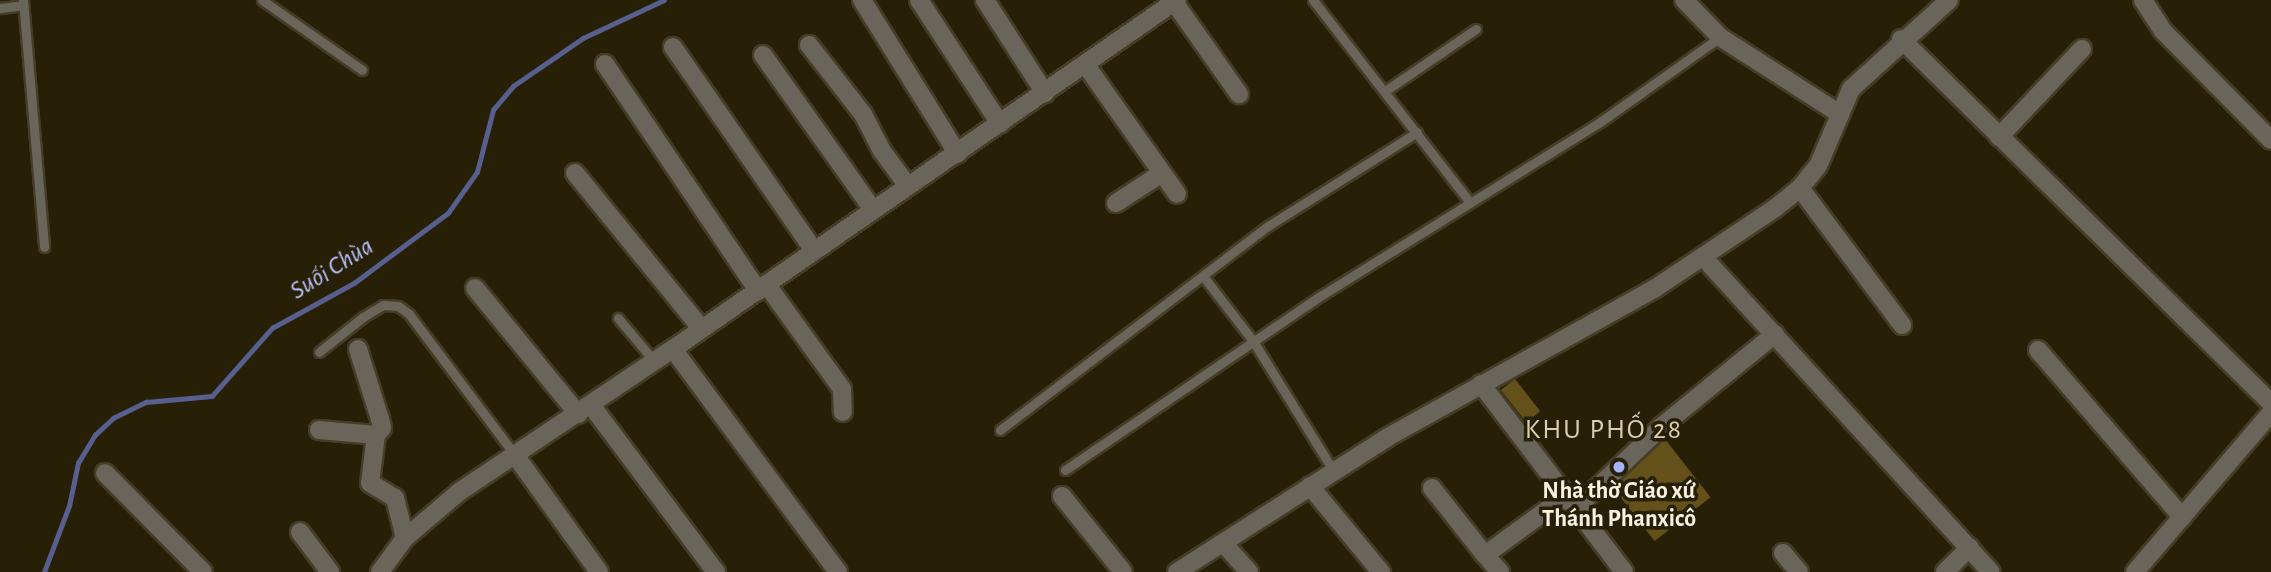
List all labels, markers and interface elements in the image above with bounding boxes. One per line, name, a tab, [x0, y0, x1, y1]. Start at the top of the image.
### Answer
water label: Suối Chùa	[284, 231, 380, 307]
district label: KHU PHỐ 28	[1526, 413, 1682, 447]
marker: Nhà thờ Giáo xứ Thánh Phanxicô	[1611, 459, 1627, 475]
place label: Nhà thờ Giáo xứ Thánh Phanxicô	[1542, 478, 1696, 534]

